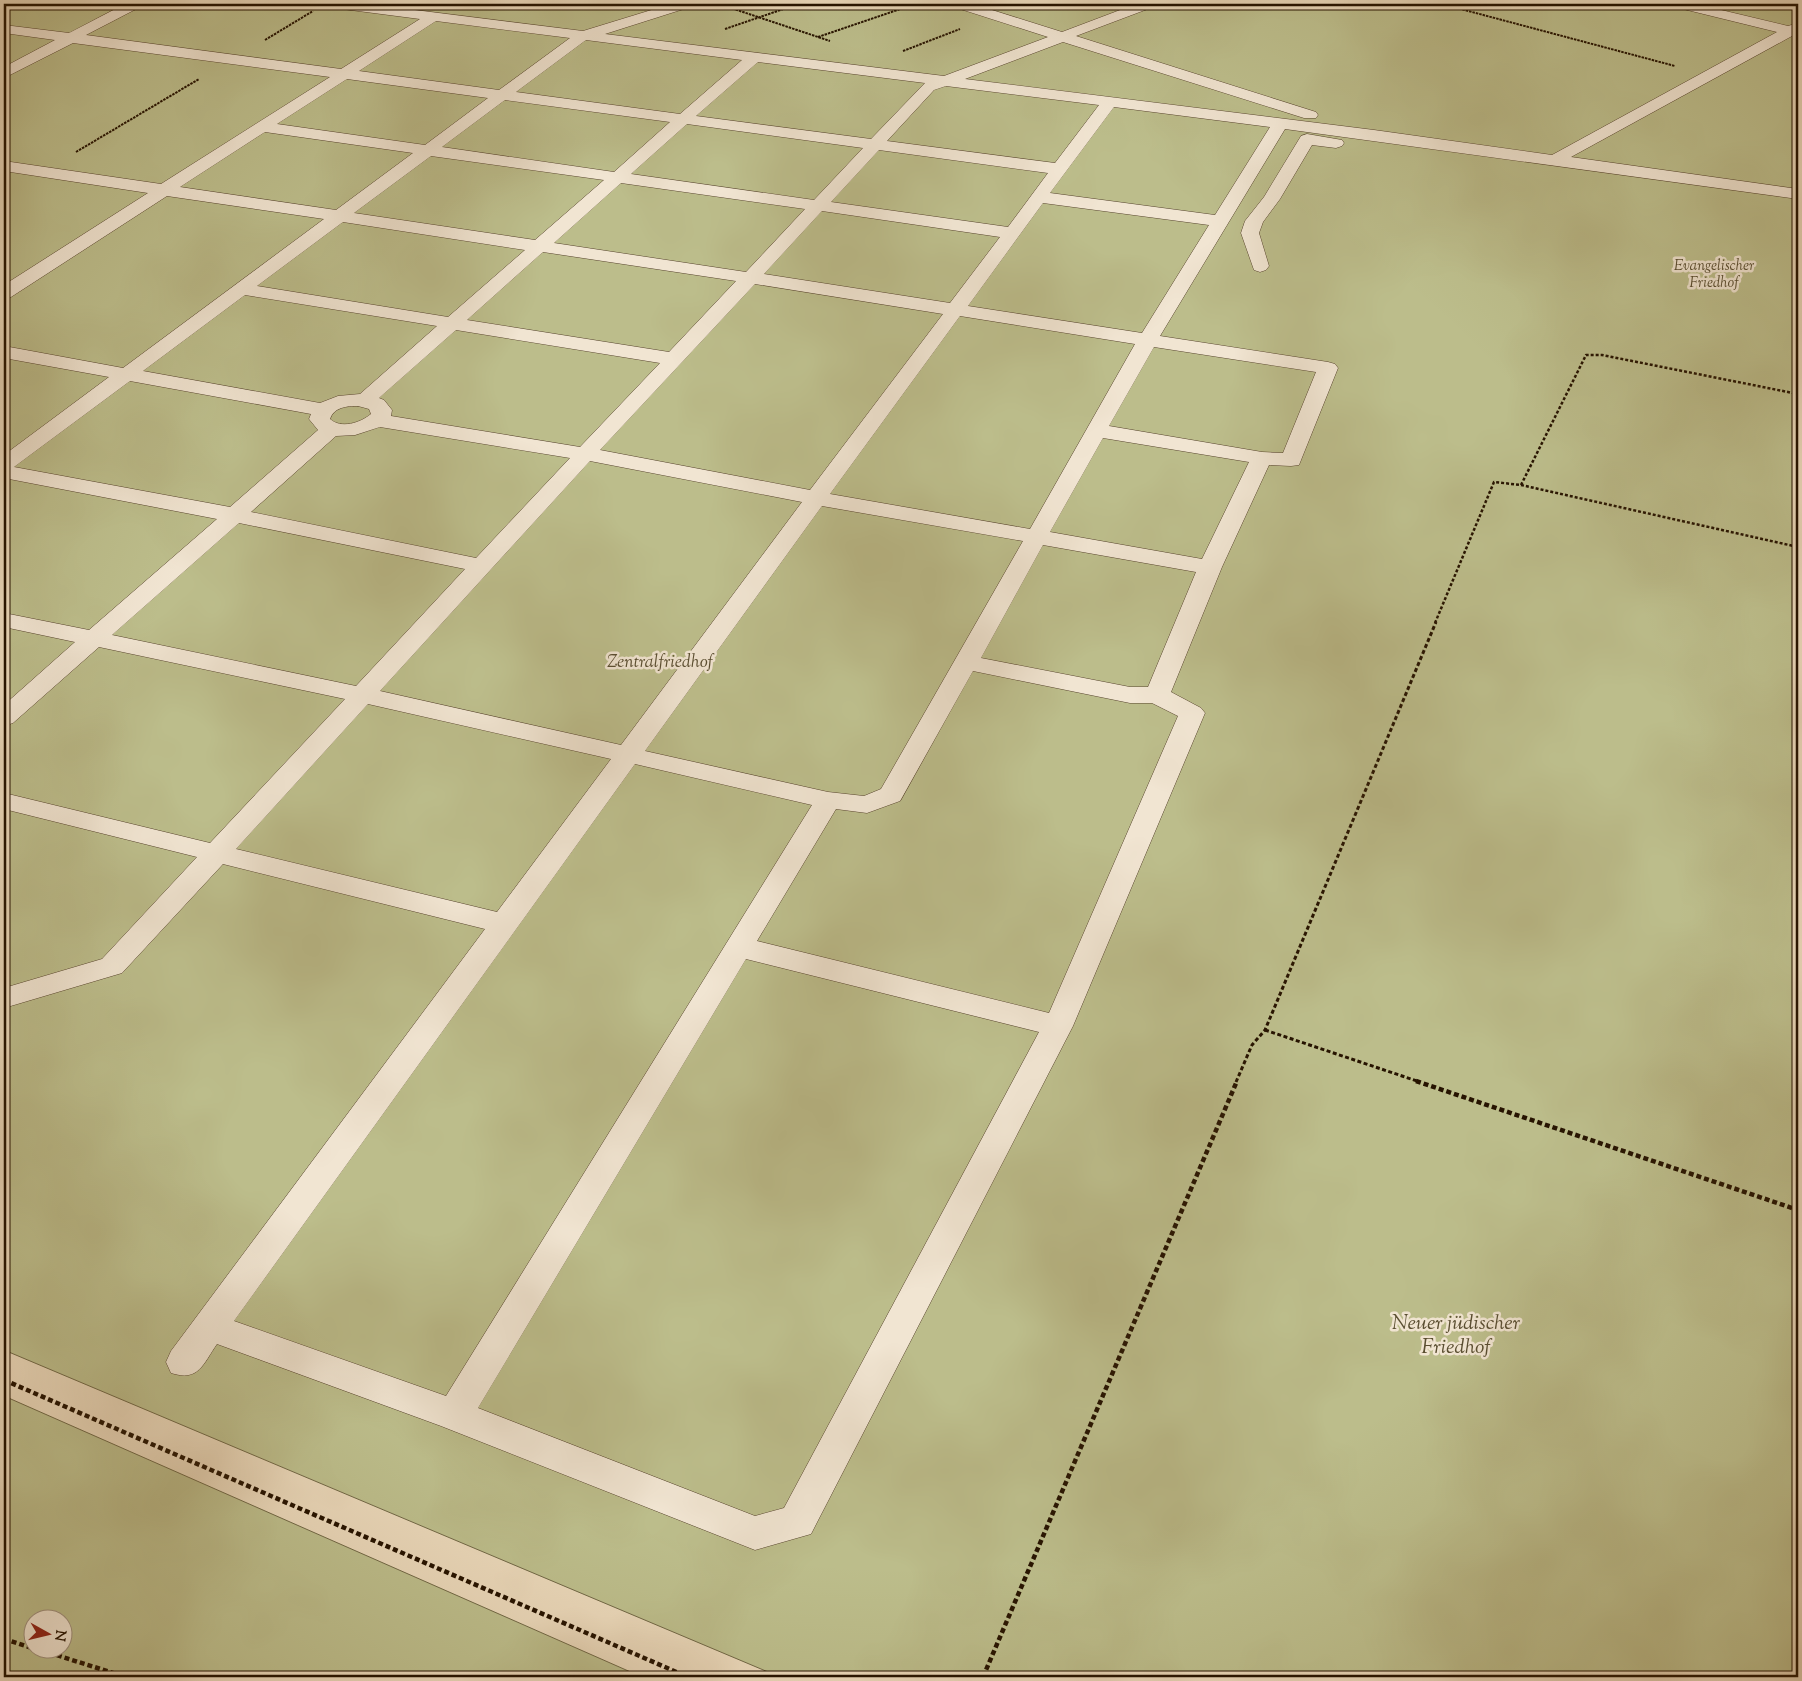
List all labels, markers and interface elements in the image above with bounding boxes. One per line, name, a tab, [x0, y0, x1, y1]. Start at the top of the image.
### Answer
park label: Evangelischer Friedhof	[1674, 256, 1755, 294]
park label: Zentralfriedhof	[607, 650, 715, 676]
park label: Neuer jüdischer Friedhof	[1392, 1309, 1521, 1363]
north arrow	[22, 1608, 72, 1658]
text: N	[48, 1629, 70, 1642]

